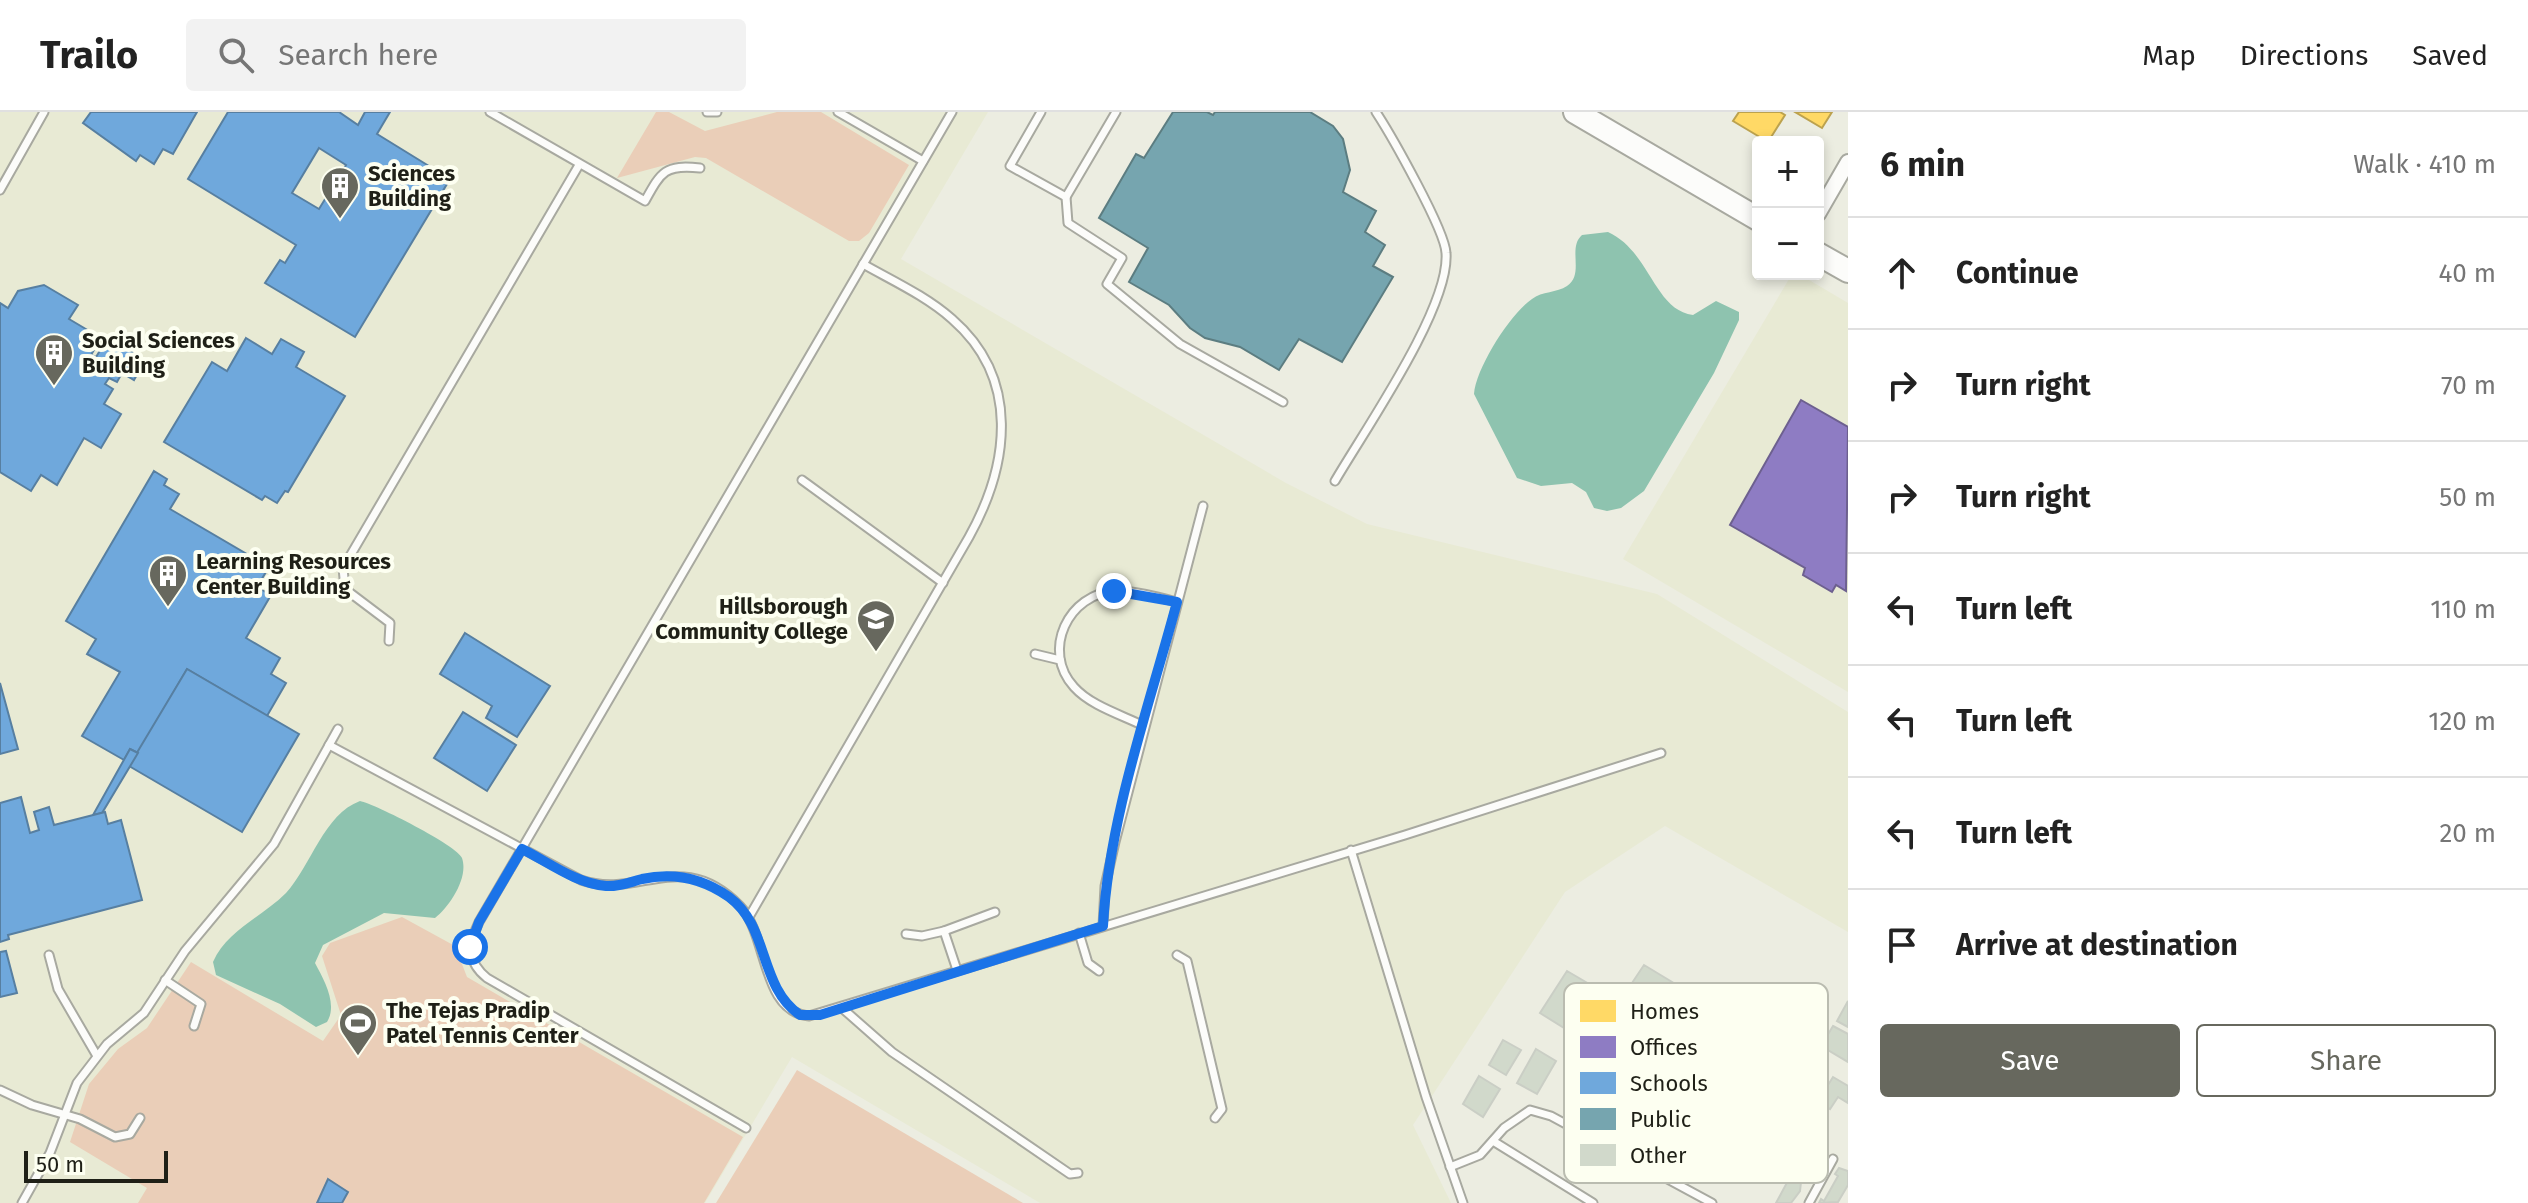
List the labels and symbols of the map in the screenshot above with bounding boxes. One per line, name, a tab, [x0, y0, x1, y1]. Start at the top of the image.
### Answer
place label: Sciences Building	[368, 160, 455, 212]
building icon: Sciences Building	[319, 165, 361, 220]
place label: Social Sciences Building	[82, 327, 235, 379]
building icon: Social Sciences Building	[33, 332, 75, 387]
place label: Learning Resources Center Building	[196, 548, 391, 600]
building icon: Learning Resources Center Building	[147, 553, 189, 608]
route end	[1096, 573, 1132, 609]
place label: Hillsborough Community College	[655, 593, 848, 645]
school or university icon: Hillsborough Community College	[855, 598, 897, 653]
route start	[452, 929, 488, 965]
legend	[1564, 983, 1828, 1183]
place label: The Tejas Pradip Patel Tennis Center	[386, 997, 579, 1049]
text: Homes	[1630, 998, 1699, 1025]
sports icon: The Tejas Pradip Patel Tennis Center	[337, 1002, 379, 1057]
text: Offices	[1630, 1034, 1698, 1061]
text: Schools	[1630, 1070, 1708, 1097]
text: Public	[1630, 1106, 1691, 1133]
text: Other	[1630, 1142, 1687, 1169]
scale bar	[24, 1147, 168, 1183]

